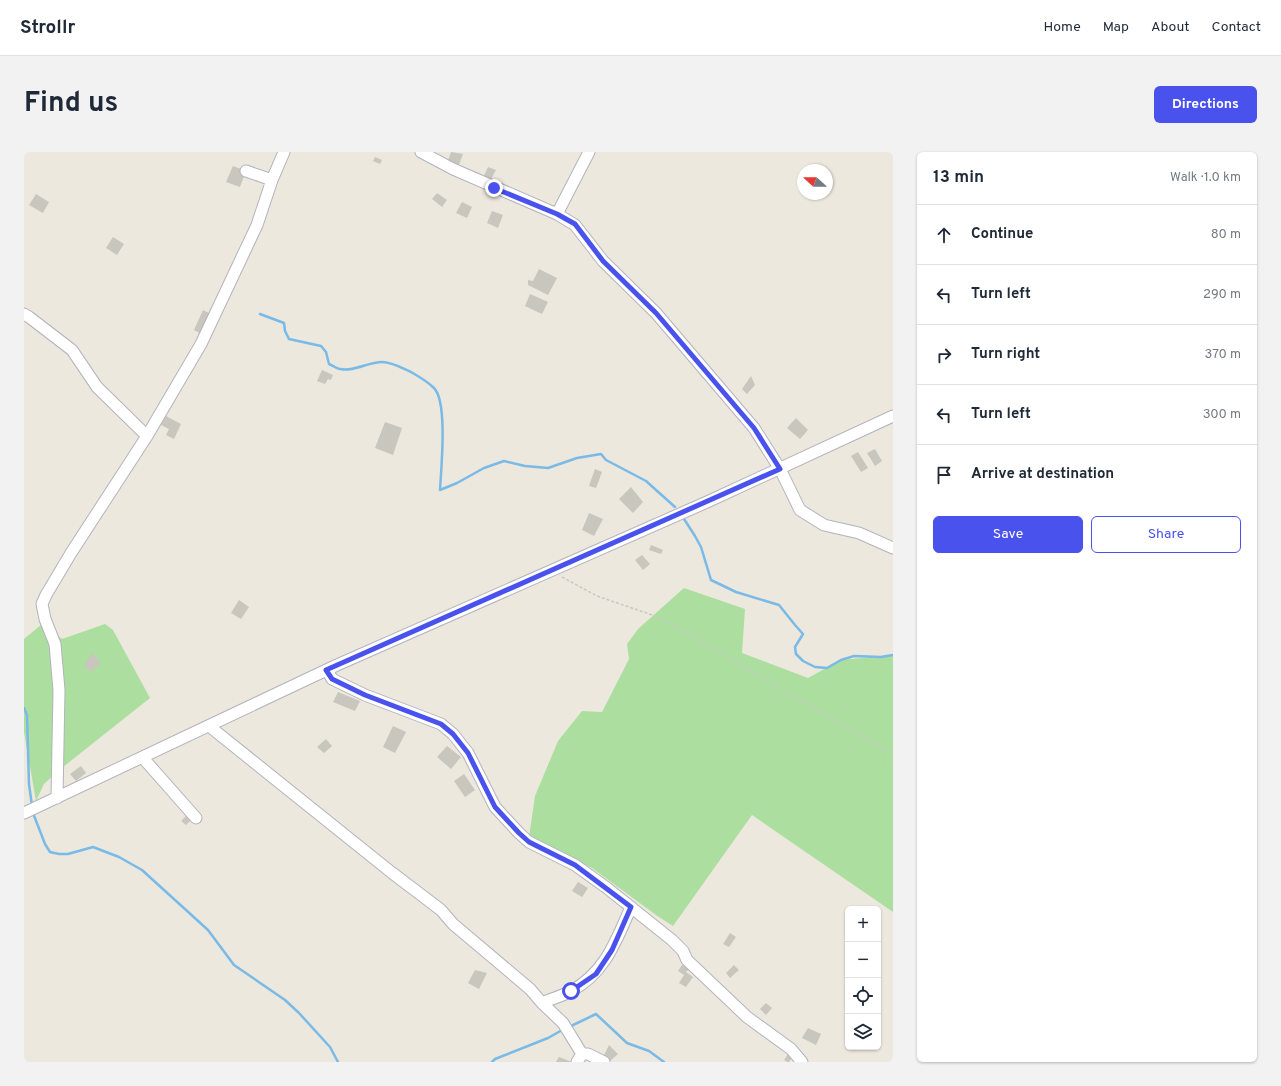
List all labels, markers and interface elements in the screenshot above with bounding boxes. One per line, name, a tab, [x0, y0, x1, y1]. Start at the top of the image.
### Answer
text: Strollr	[20, 16, 75, 40]
text: Home	[1044, 19, 1081, 36]
text: Map	[1103, 19, 1129, 36]
text: About	[1151, 19, 1190, 36]
text: Contact	[1212, 19, 1261, 36]
text: Find us	[24, 86, 118, 122]
button: Directions	[1154, 86, 1257, 123]
north arrow	[797, 164, 833, 200]
text: 13 min	[933, 167, 984, 189]
text: Walk · 1.0 km	[1170, 170, 1241, 186]
route end	[485, 179, 503, 197]
icon: ahead	[933, 224, 955, 246]
text: Continue	[971, 225, 1033, 244]
text: 80 m	[1211, 227, 1241, 243]
icon: left	[933, 284, 955, 306]
text: Turn left	[971, 285, 1031, 304]
text: 290 m	[1203, 287, 1241, 303]
icon: right	[933, 344, 955, 366]
text: Turn right	[971, 345, 1040, 364]
text: 370 m	[1204, 347, 1241, 363]
icon: left	[933, 404, 955, 426]
text: Turn left	[971, 405, 1031, 424]
text: 300 m	[1203, 407, 1241, 423]
icon: arrive	[933, 464, 955, 486]
text: Arrive at destination	[971, 465, 1114, 484]
button: Save	[933, 516, 1083, 553]
button: Share	[1091, 516, 1241, 553]
map controls	[845, 906, 881, 1050]
button: +	[845, 906, 881, 942]
button: −	[845, 942, 881, 978]
button: locate	[845, 978, 881, 1014]
route start	[562, 982, 580, 1000]
button: layers	[845, 1014, 881, 1050]

